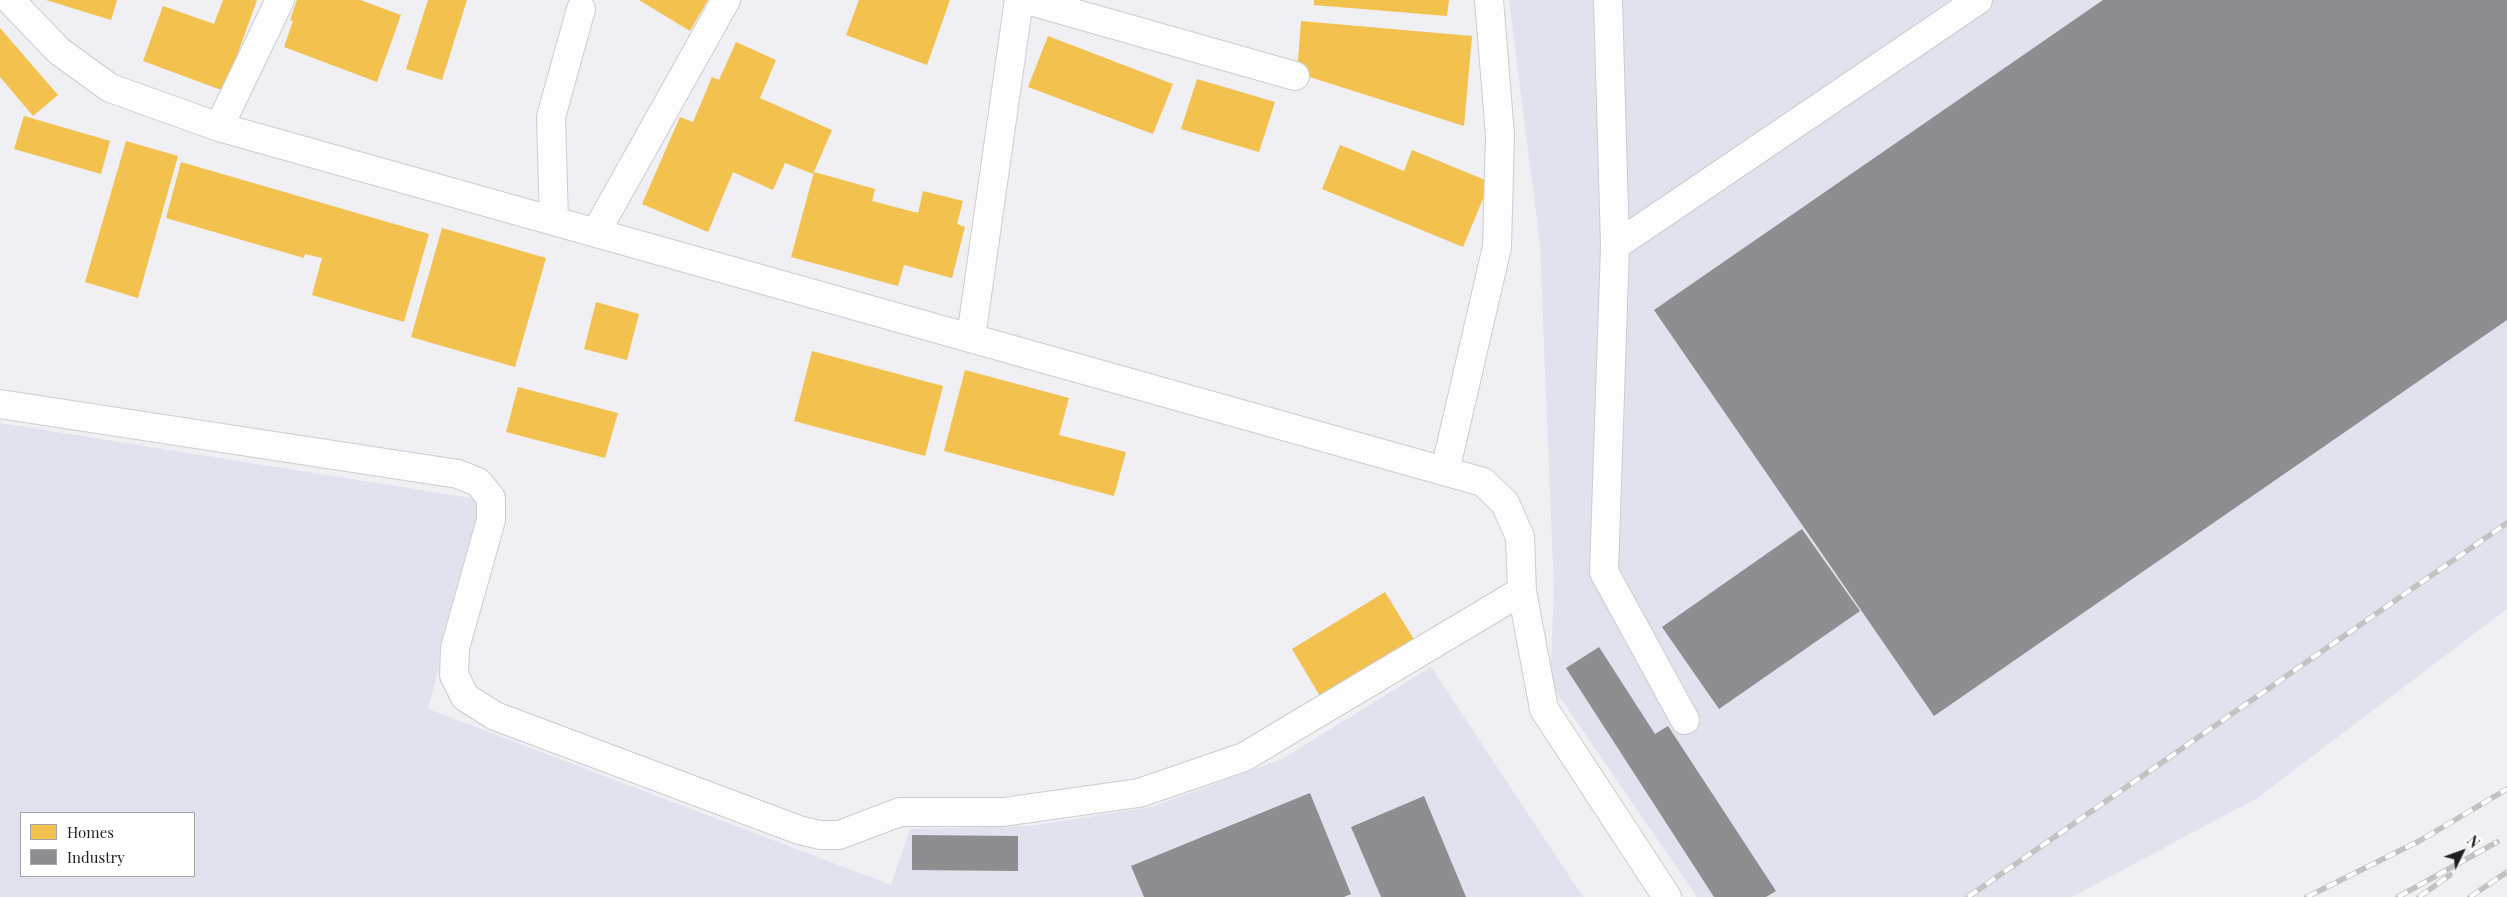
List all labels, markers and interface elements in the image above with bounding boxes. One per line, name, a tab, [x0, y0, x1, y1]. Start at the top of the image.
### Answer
legend	[20, 812, 195, 877]
text: Homes	[67, 822, 114, 842]
north arrow	[2437, 827, 2487, 877]
text: N	[2463, 832, 2484, 852]
text: Industry	[67, 847, 125, 867]

